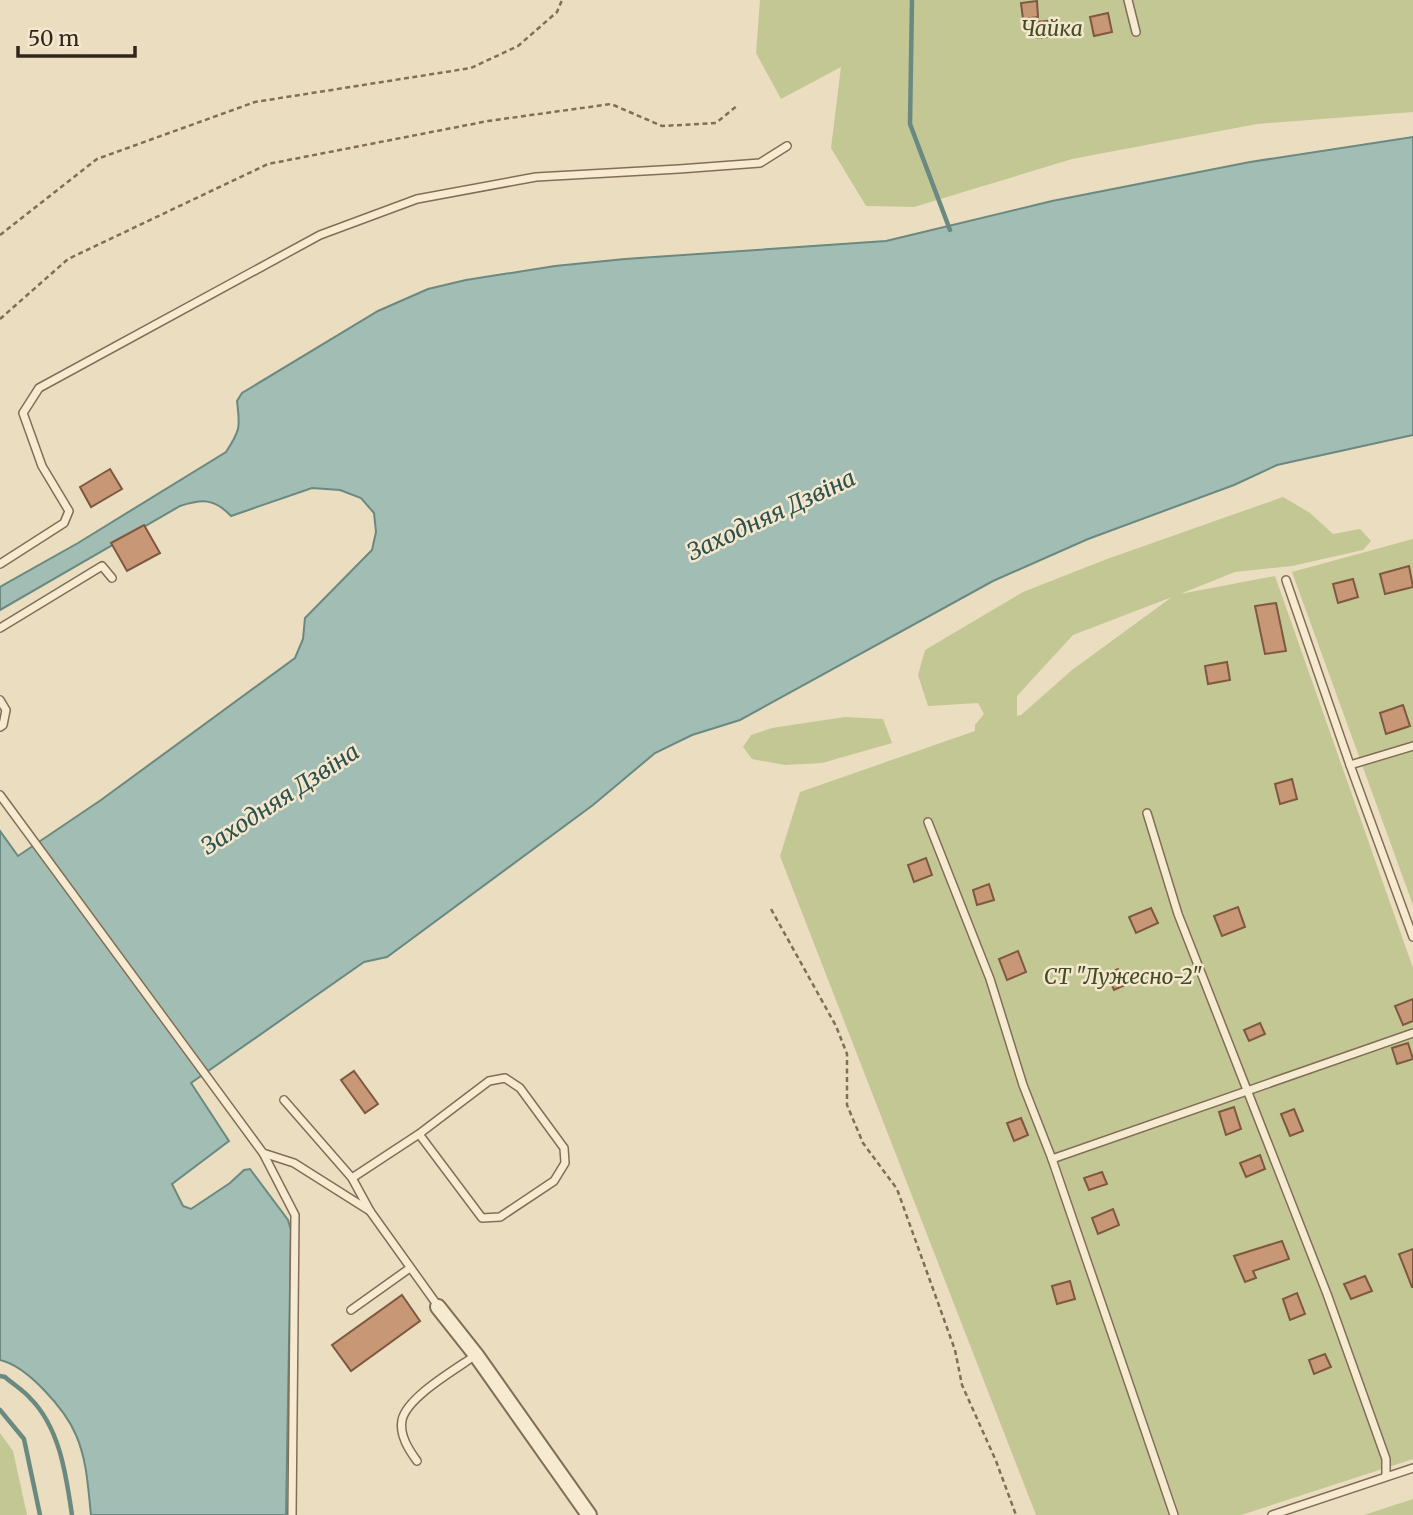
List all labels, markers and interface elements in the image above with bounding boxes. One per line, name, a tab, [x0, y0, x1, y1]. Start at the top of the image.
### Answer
scale bar	[18, 14, 135, 58]
park label: Чайка	[1021, 15, 1083, 42]
text: 50 m	[28, 25, 79, 52]
water label: Заходняя Дзвіна	[682, 463, 860, 566]
water label: Заходняя Дзвіна	[195, 737, 364, 861]
park label: СТ "Лужесно-2"	[1044, 963, 1203, 990]

